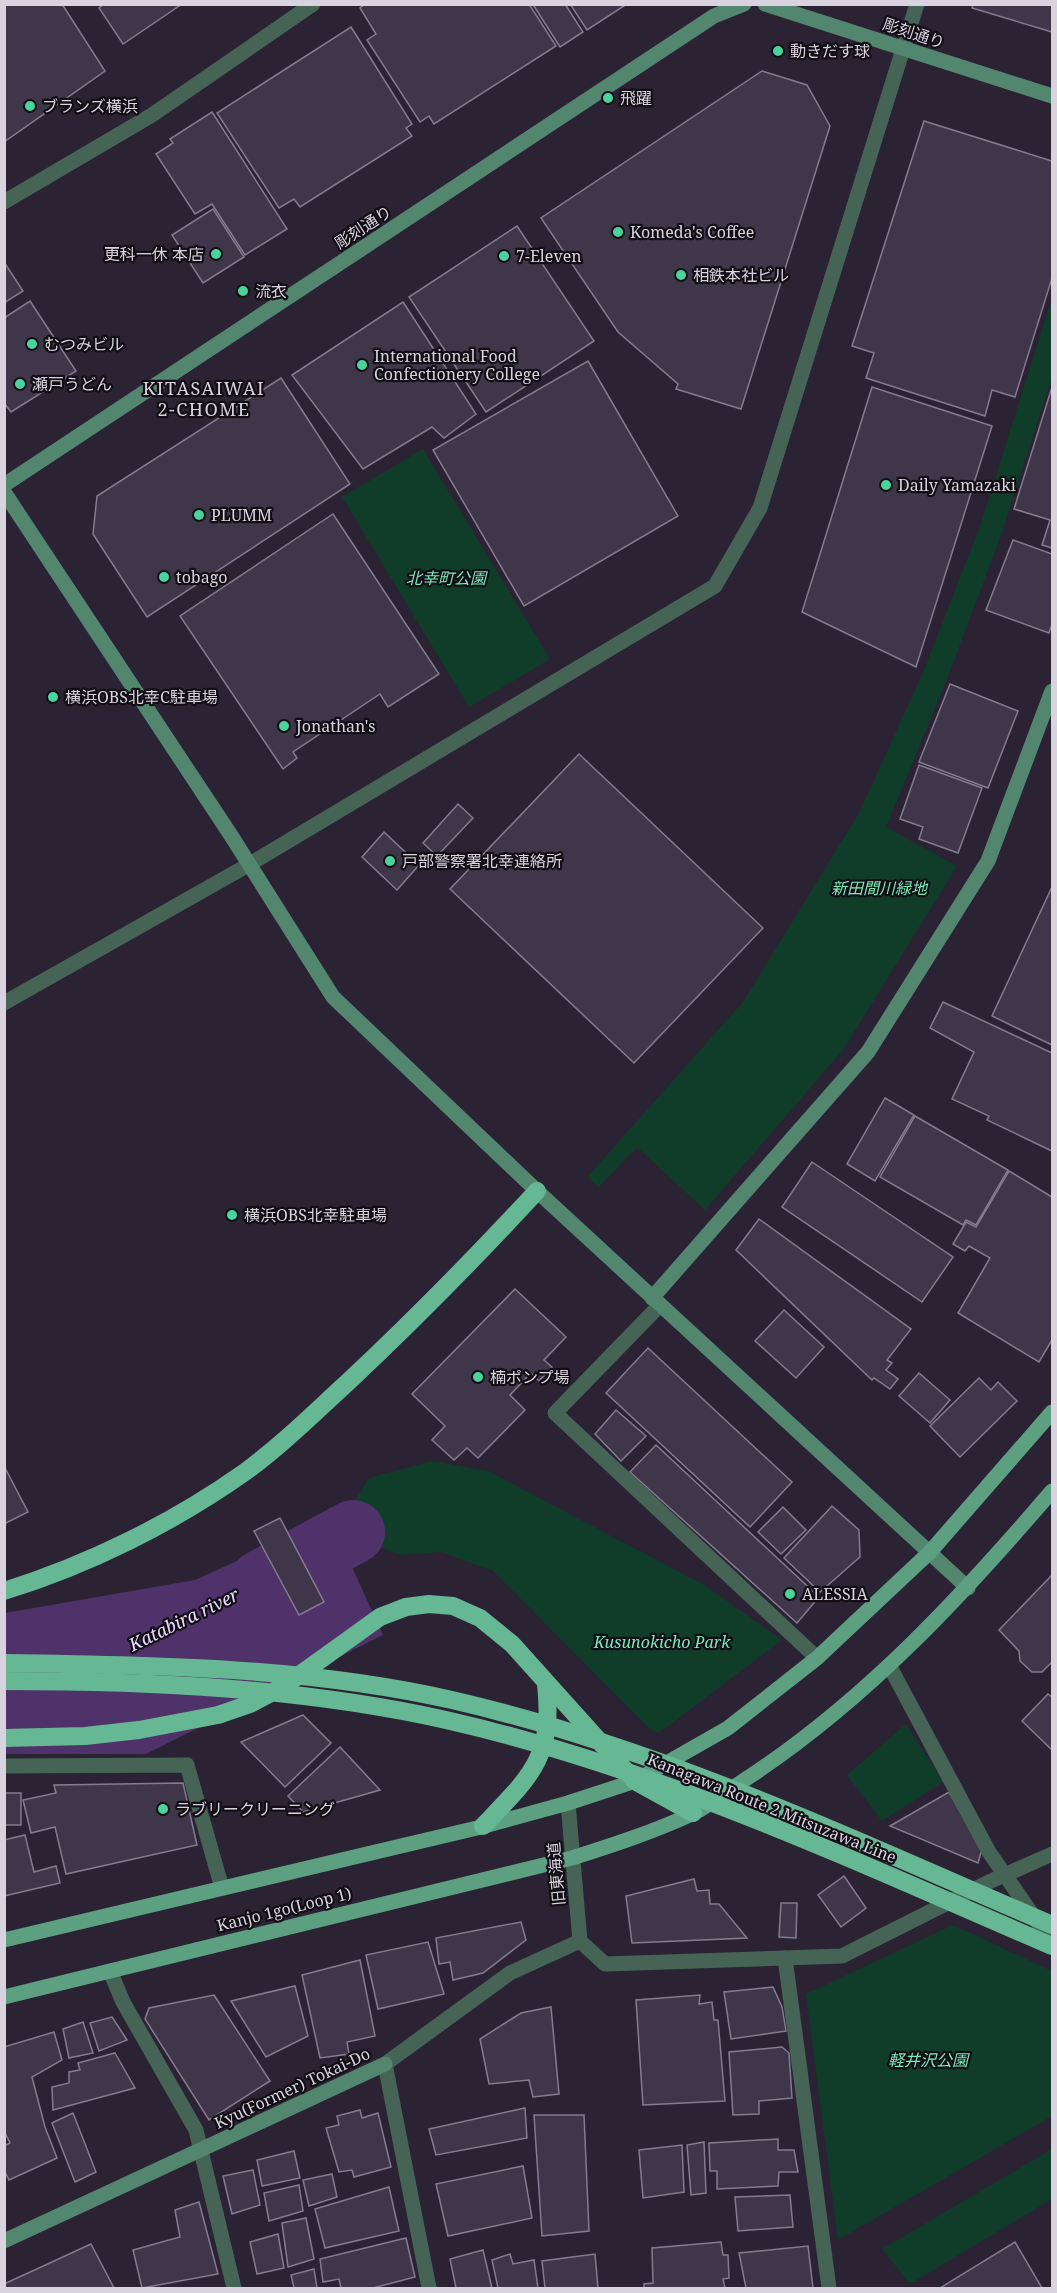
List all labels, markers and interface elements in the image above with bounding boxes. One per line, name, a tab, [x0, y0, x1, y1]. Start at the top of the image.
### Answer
street label: 彫刻通り	[880, 13, 948, 53]
place label: 動きだす球	[790, 40, 870, 62]
marker: 動きだす球	[771, 44, 785, 58]
place label: 飛躍	[620, 87, 652, 109]
marker: 飛躍	[601, 91, 615, 105]
place label: ブランズ横浜	[42, 95, 138, 117]
marker: ブランズ横浜	[23, 99, 37, 113]
street label: 彫刻通り	[330, 200, 396, 254]
place label: Komeda's Coffee	[630, 221, 754, 243]
marker: Komeda's Coffee	[611, 225, 625, 239]
place label: 更科一休 本店	[104, 243, 204, 265]
place label: 7-Eleven	[516, 245, 582, 267]
marker: 更科一休 本店	[209, 247, 223, 261]
marker: 7-Eleven	[497, 249, 511, 263]
place label: 相鉄本社ビル	[693, 264, 789, 286]
marker: 相鉄本社ビル	[674, 268, 688, 282]
place label: 流衣	[255, 280, 287, 302]
marker: 流衣	[236, 284, 250, 298]
place label: むつみビル	[44, 333, 124, 355]
marker: むつみビル	[25, 337, 39, 351]
place label: International Food Confectionery College	[374, 345, 540, 385]
marker: International Food Confectionery College	[355, 358, 369, 372]
place label: 瀬戸うどん	[32, 373, 112, 395]
district label: KITASAIWAI 2-CHOME	[143, 376, 265, 421]
marker: 瀬戸うどん	[13, 377, 27, 391]
place label: Daily Yamazaki	[898, 474, 1016, 496]
marker: Daily Yamazaki	[879, 478, 893, 492]
place label: PLUMM	[211, 504, 272, 526]
marker: PLUMM	[192, 508, 206, 522]
place label: tobago	[176, 566, 228, 588]
park label: 北幸町公園	[406, 567, 488, 589]
marker: tobago	[157, 570, 171, 584]
place label: 横浜OBS北幸C駐車場	[65, 686, 218, 708]
marker: 横浜OBS北幸C駐車場	[46, 690, 60, 704]
place label: Jonathan's	[295, 715, 376, 737]
marker: Jonathan's	[277, 719, 291, 733]
place label: 戸部警察署北幸連絡所	[402, 850, 562, 872]
marker: 戸部警察署北幸連絡所	[383, 854, 397, 868]
park label: 新田間川緑地	[831, 877, 929, 899]
place label: 横浜OBS北幸駐車場	[244, 1204, 387, 1226]
marker: 横浜OBS北幸駐車場	[225, 1208, 239, 1222]
place label: 楠ポンプ場	[490, 1366, 570, 1388]
marker: 楠ポンプ場	[471, 1370, 485, 1384]
water label: Katabira river	[124, 1582, 243, 1657]
place label: ALESSIA	[802, 1583, 868, 1605]
marker: ALESSIA	[783, 1587, 797, 1601]
park label: Kusunokicho Park	[593, 1631, 731, 1653]
street label: Kanagawa Route 2 Mitsuzawa Line	[644, 1748, 900, 1868]
place label: ラブリークリーニング	[175, 1798, 335, 1820]
marker: ラブリークリーニング	[156, 1802, 170, 1816]
street label: 旧東海道	[542, 1841, 570, 1907]
street label: Kanjo 1go(Loop 1)	[214, 1882, 354, 1936]
street label: Kyu(Former) Tokai-Do	[211, 2042, 373, 2134]
park label: 軽井沢公園	[888, 2049, 970, 2071]

